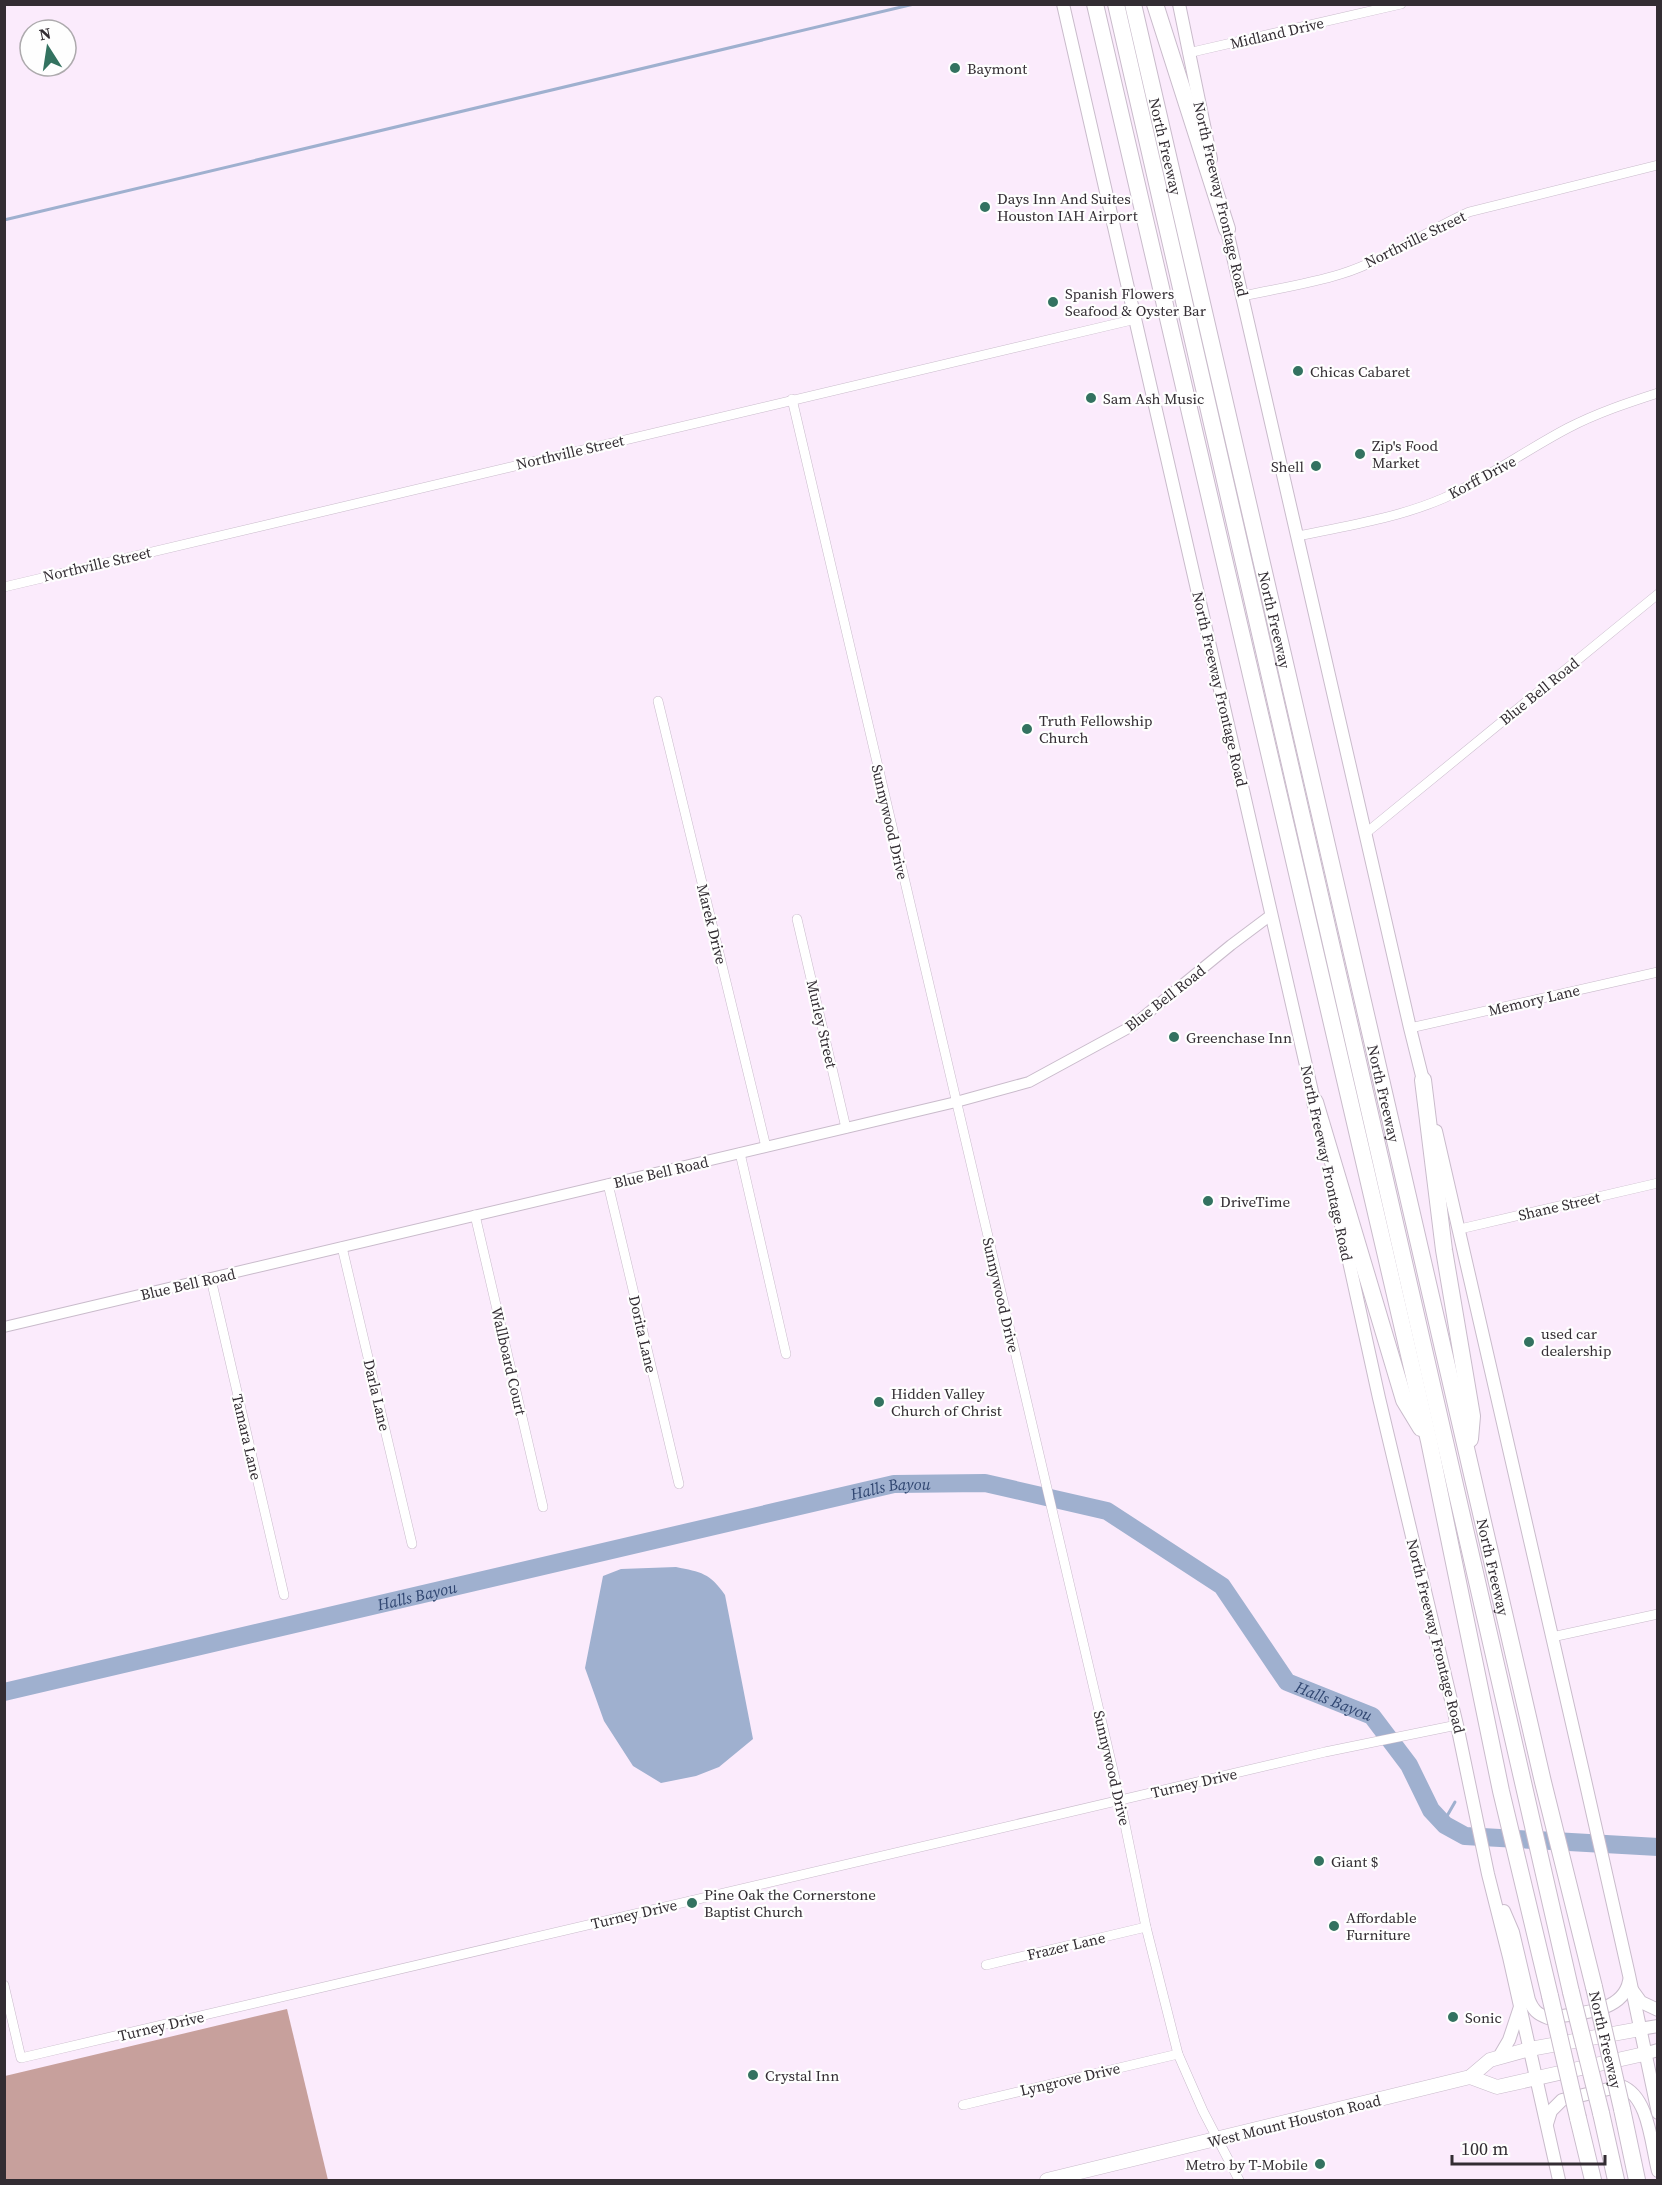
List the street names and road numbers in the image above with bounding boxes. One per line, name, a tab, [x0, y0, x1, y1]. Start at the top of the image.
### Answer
street label: Midland Drive	[1228, 12, 1326, 54]
street label: North Freeway	[1144, 96, 1187, 197]
street label: North Freeway Frontage Road	[1188, 99, 1254, 299]
street label: Northville Street	[1361, 205, 1469, 273]
street label: Northville Street	[514, 429, 626, 475]
street label: Korff Drive	[1444, 450, 1520, 504]
street label: Northville Street	[41, 541, 153, 587]
street label: North Freeway	[1254, 569, 1296, 671]
street label: North Freeway Frontage Road	[1187, 589, 1253, 789]
street label: Blue Bell Road	[1495, 652, 1584, 730]
street label: Sunnywood Drive	[867, 762, 914, 882]
street label: Marek Drive	[692, 882, 732, 967]
street label: Blue Bell Road	[1120, 960, 1210, 1036]
street label: Murley Street	[802, 978, 842, 1070]
street label: Memory Lane	[1486, 979, 1582, 1021]
street label: North Freeway	[1363, 1043, 1406, 1144]
street label: North Freeway Frontage Road	[1296, 1063, 1358, 1263]
street label: Blue Bell Road	[612, 1151, 711, 1193]
street label: Shane Street	[1516, 1186, 1602, 1226]
street label: Sunnywood Drive	[978, 1235, 1025, 1355]
street label: Blue Bell Road	[139, 1263, 238, 1305]
street label: Dorita Lane	[624, 1293, 662, 1375]
street label: Wallboard Court	[486, 1305, 532, 1417]
street label: Darla Lane	[359, 1357, 396, 1433]
street label: Tamara Lane	[227, 1392, 267, 1482]
street label: North Freeway	[1472, 1516, 1515, 1618]
street label: North Freeway Frontage Road	[1402, 1537, 1470, 1736]
street label: Sunnywood Drive	[1089, 1708, 1136, 1828]
street label: Turney Drive	[1149, 1763, 1239, 1803]
street label: Turney Drive	[589, 1894, 679, 1934]
street label: Frazer Lane	[1025, 1927, 1108, 1965]
street label: North Freeway	[1585, 1989, 1627, 2091]
street label: Turney Drive	[116, 2006, 206, 2046]
street label: Lyngrove Drive	[1018, 2057, 1122, 2101]
street label: West Mount Houston Road	[1205, 2089, 1383, 2153]

